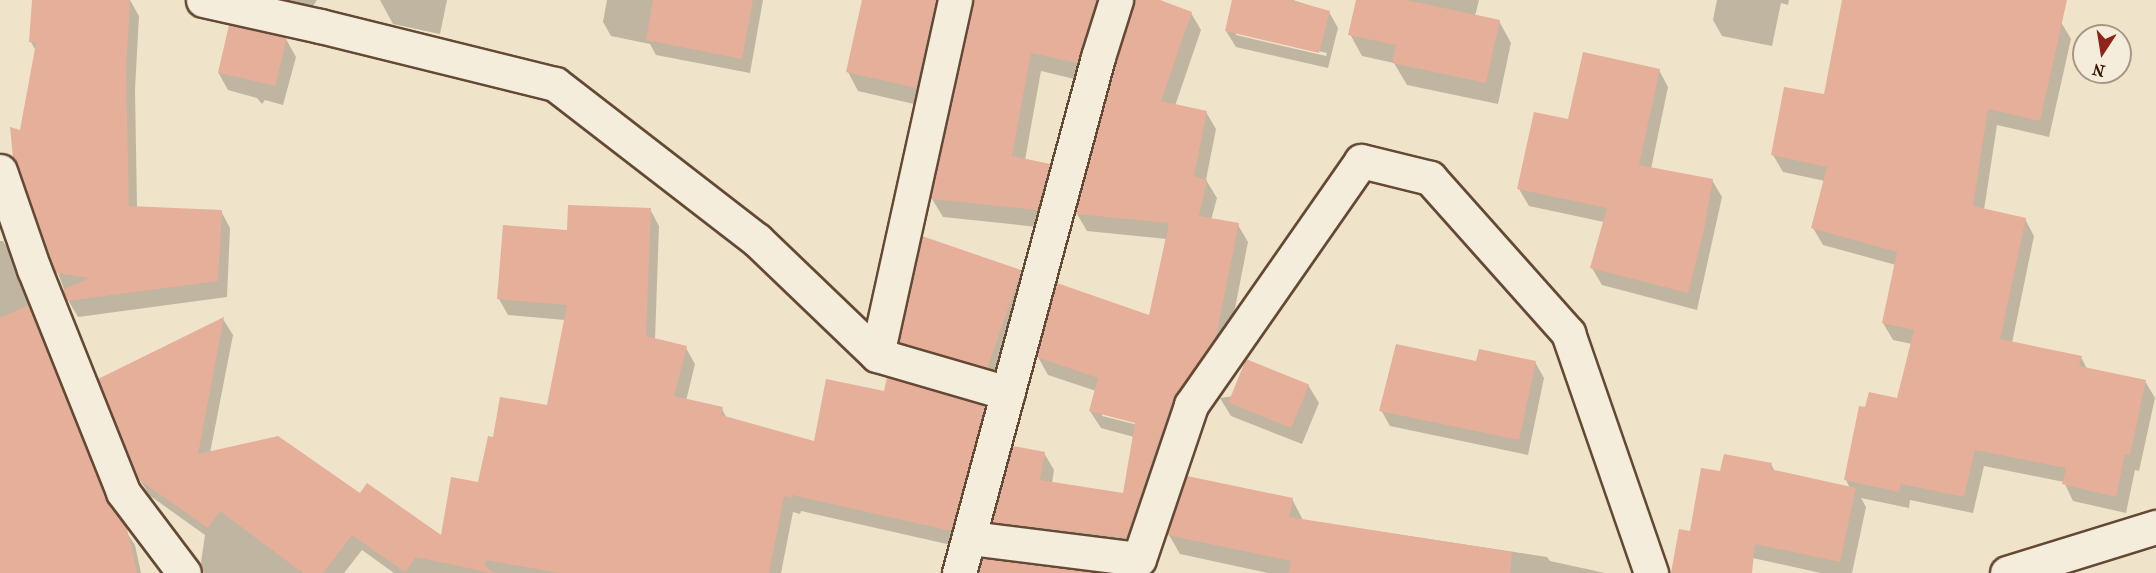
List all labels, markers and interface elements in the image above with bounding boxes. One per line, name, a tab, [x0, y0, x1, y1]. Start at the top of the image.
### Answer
north arrow	[2072, 24, 2132, 84]
text: N	[2091, 60, 2106, 81]

